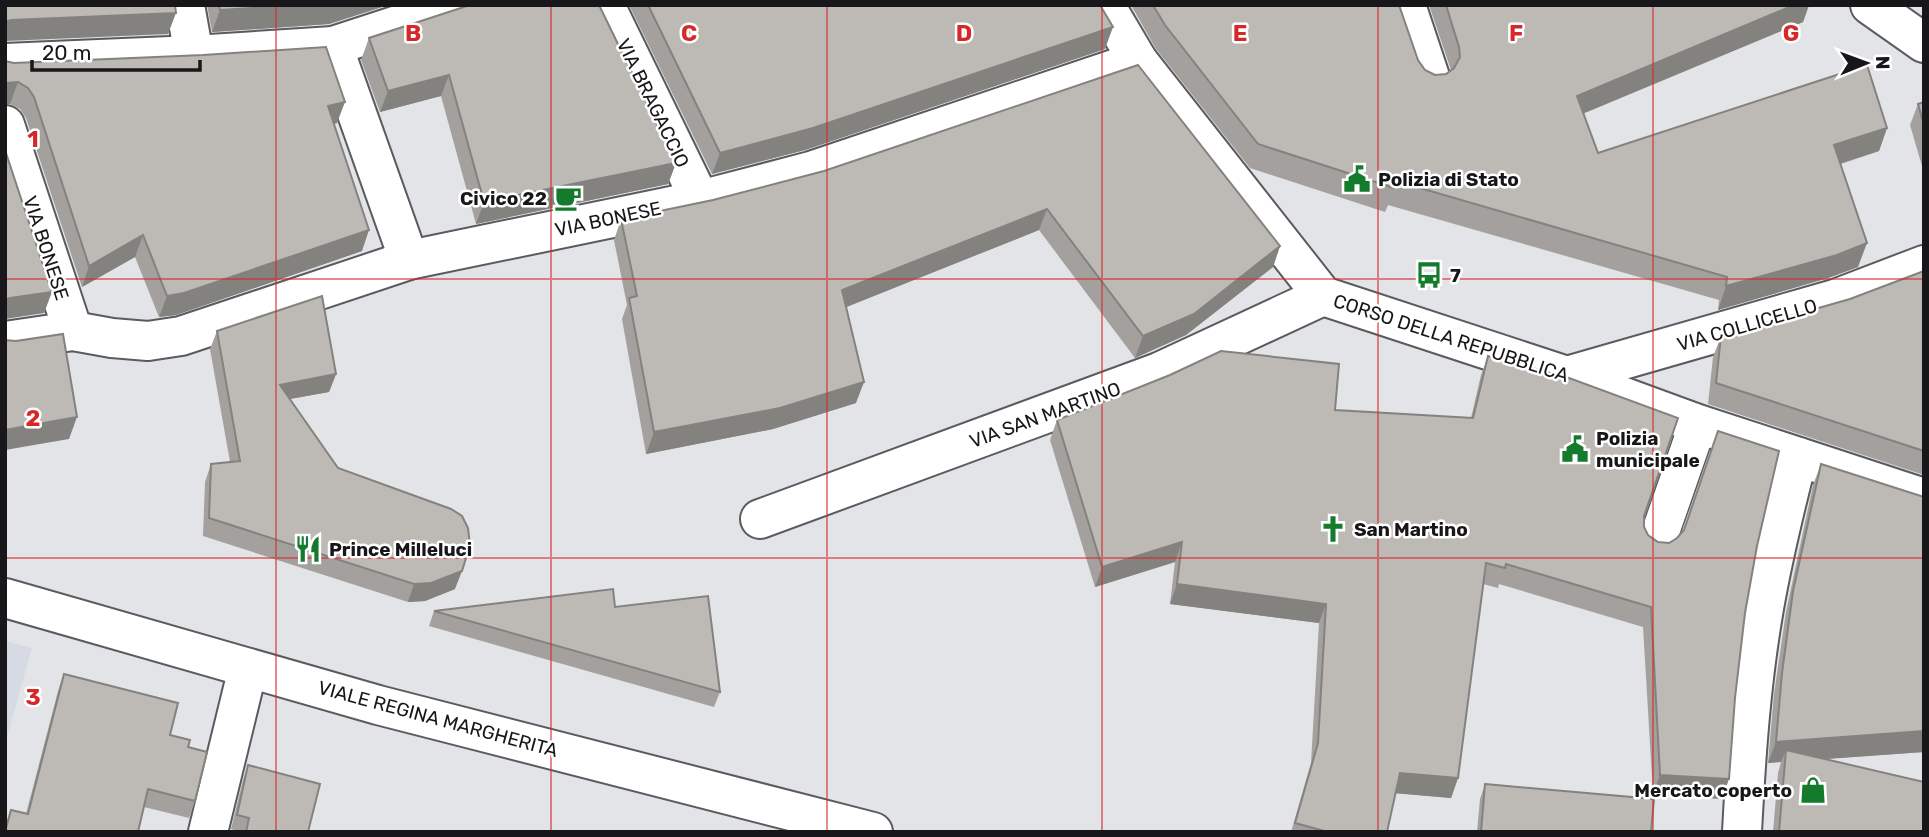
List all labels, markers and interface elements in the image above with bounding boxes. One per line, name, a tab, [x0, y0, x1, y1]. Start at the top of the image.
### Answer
text: B	[405, 19, 421, 47]
text: C	[681, 19, 697, 47]
text: D	[956, 19, 972, 47]
text: E	[1233, 19, 1247, 47]
text: F	[1509, 19, 1523, 47]
text: G	[1783, 19, 1799, 47]
scale bar	[32, 28, 200, 72]
north arrow	[1831, 28, 1901, 98]
street label: VIA BRAGACCIO	[612, 35, 694, 171]
text: 20 m	[42, 40, 91, 65]
text: N	[1871, 56, 1894, 70]
text: 1	[27, 125, 39, 153]
public building icon: Polizia di Stato	[1342, 164, 1372, 194]
place label: Polizia di Stato	[1378, 168, 1519, 191]
cafe icon: Civico 22	[553, 183, 583, 213]
place label: Civico 22	[460, 187, 547, 210]
street label: VIA BONESE	[18, 193, 74, 303]
street label: VIA BONESE	[553, 197, 663, 241]
bus stop icon: 7	[1414, 260, 1444, 290]
place label: 7	[1450, 264, 1461, 287]
street label: CORSO DELLA REPUBBLICA	[1330, 289, 1572, 387]
street label: VIA COLLICELLO	[1674, 294, 1820, 356]
street label: VIA SAN MARTINO	[966, 377, 1124, 453]
text: 2	[26, 404, 40, 432]
place label: Polizia municipale	[1596, 427, 1700, 472]
public building icon: Polizia municipale	[1560, 434, 1590, 464]
church icon: San Martino	[1318, 514, 1348, 544]
place label: San Martino	[1354, 518, 1468, 541]
restaurant icon: Prince Milleluci	[293, 534, 323, 564]
place label: Prince Milleluci	[329, 538, 472, 561]
street label: VIALE REGINA MARGHERITA	[315, 676, 561, 762]
text: 3	[25, 683, 41, 711]
shop icon: Mercato coperto	[1798, 775, 1828, 805]
place label: Mercato coperto	[1634, 779, 1792, 802]

